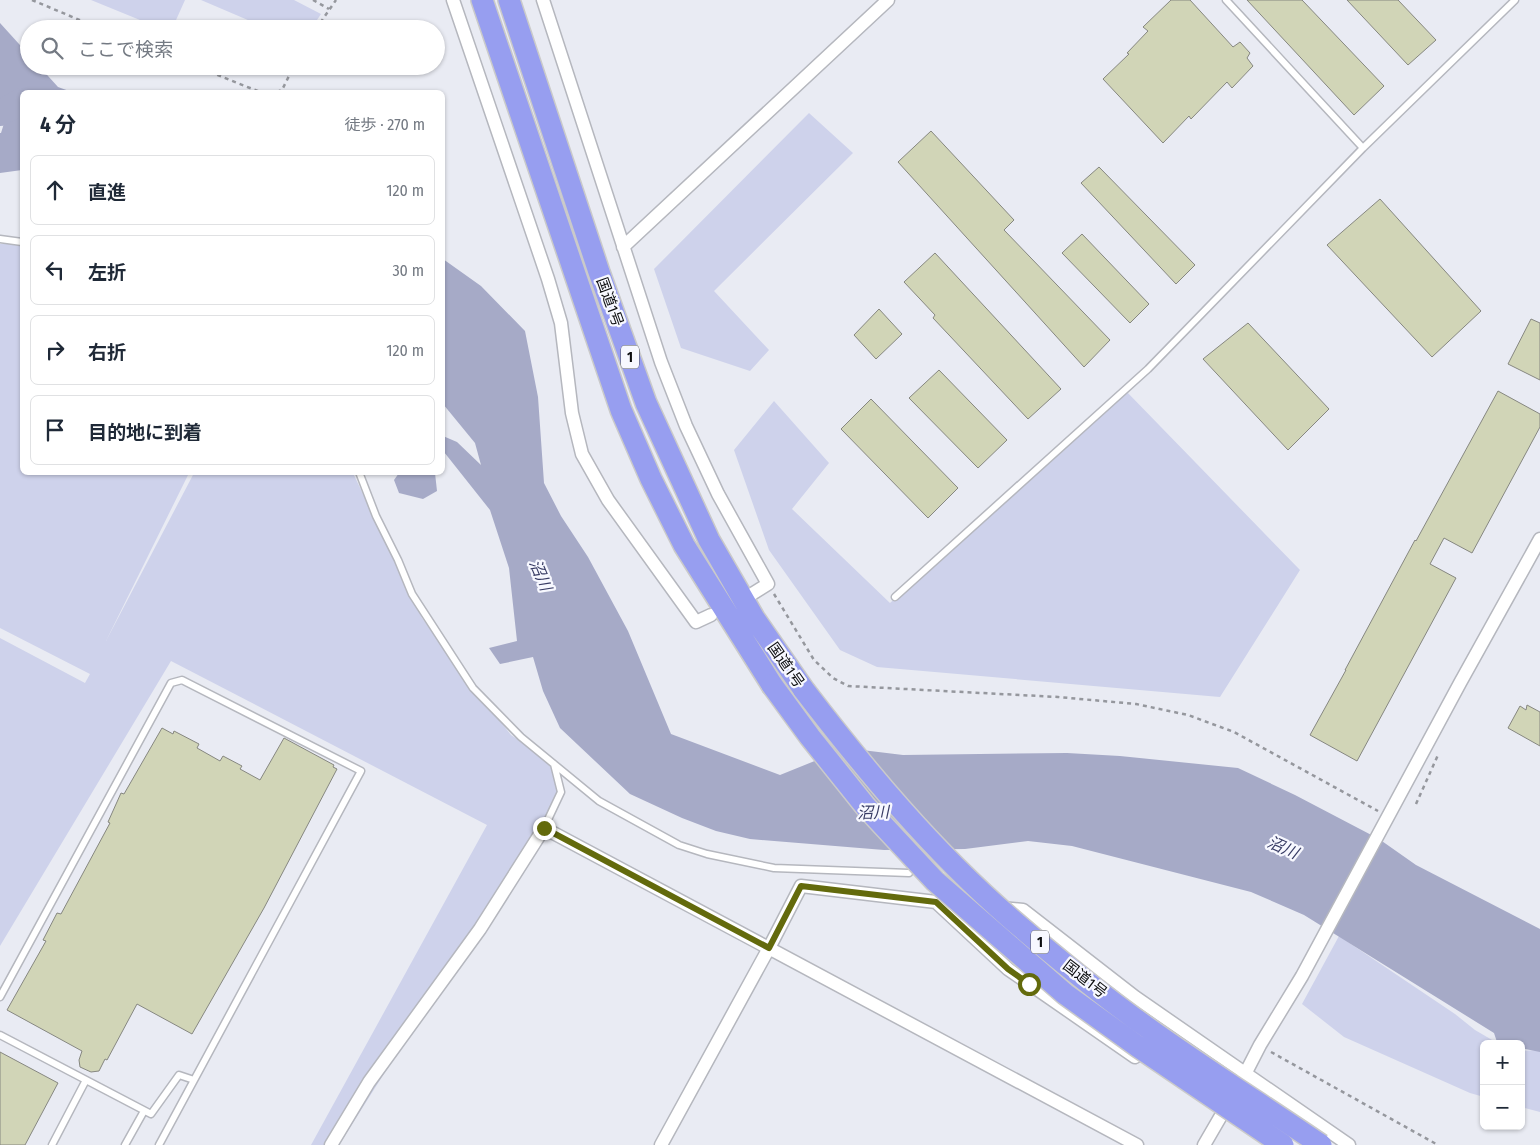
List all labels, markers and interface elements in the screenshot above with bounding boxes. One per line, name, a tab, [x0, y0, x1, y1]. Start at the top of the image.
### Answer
search box	[20, 20, 445, 75]
icon: search	[38, 34, 66, 62]
text: ここで検索	[78, 38, 173, 61]
text: 4 分	[40, 112, 76, 138]
text: 徒歩 · 270 m	[344, 115, 425, 134]
icon: ahead	[41, 176, 69, 204]
text: 直進	[88, 181, 126, 204]
text: 120 m	[386, 181, 424, 200]
icon: left	[41, 256, 69, 284]
text: 左折	[88, 261, 126, 284]
text: 30 m	[392, 261, 424, 280]
street label: 国道1号	[593, 275, 627, 329]
icon: right	[41, 336, 69, 364]
text: 右折	[88, 341, 126, 364]
text: 120 m	[386, 341, 424, 360]
road number: 1	[621, 346, 639, 368]
icon: arrive	[41, 416, 69, 444]
text: 目的地に到着	[88, 421, 202, 444]
water label: 沼川	[526, 557, 556, 595]
street label: 国道1号	[764, 639, 808, 691]
water label: 沼川	[857, 802, 891, 823]
route end	[533, 817, 556, 840]
water label: 沼川	[1264, 832, 1303, 863]
road number: 1	[1031, 930, 1049, 954]
street label: 国道1号	[1059, 956, 1111, 1002]
route start	[1018, 973, 1041, 996]
map controls	[1480, 1040, 1525, 1130]
button: +	[1480, 1040, 1525, 1085]
button: −	[1480, 1085, 1525, 1130]

